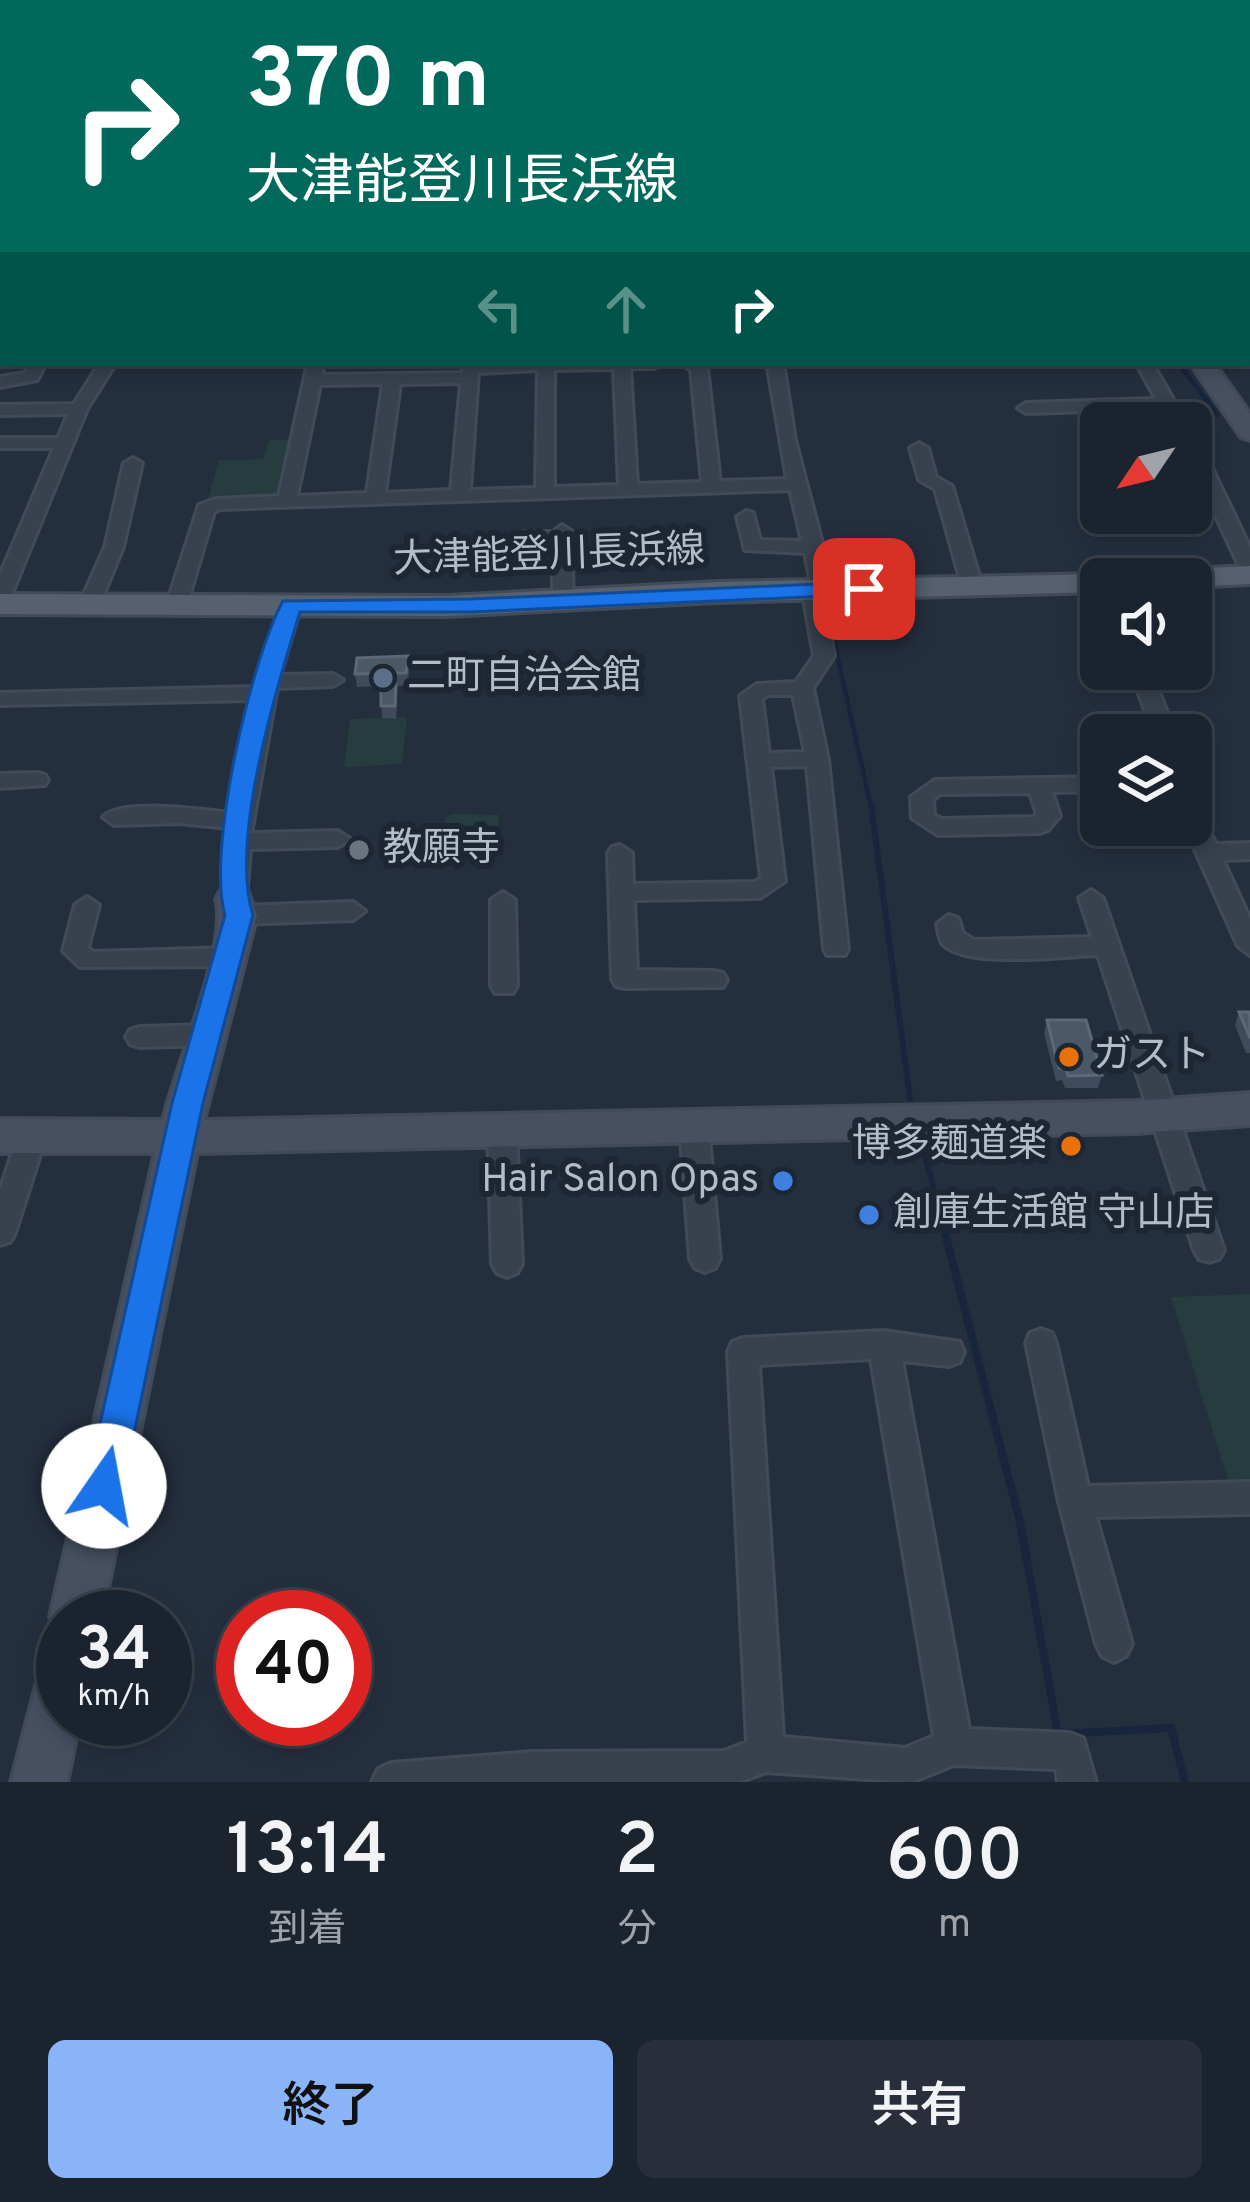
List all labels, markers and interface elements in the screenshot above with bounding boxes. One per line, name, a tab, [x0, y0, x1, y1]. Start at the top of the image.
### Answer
text: 370 m	[246, 31, 490, 137]
icon: right	[48, 48, 204, 204]
text: 大津能登川長浜線	[246, 150, 678, 219]
icon: left	[467, 276, 533, 342]
icon: ahead	[593, 276, 659, 342]
icon: right	[719, 276, 785, 342]
north arrow	[1080, 402, 1212, 534]
map controls	[1080, 402, 1212, 846]
street label: 大津能登川長浜線	[392, 527, 706, 587]
pin	[813, 538, 915, 640]
icon: arrive	[831, 556, 897, 622]
button: sound	[1080, 558, 1212, 690]
place label: 二町自治会館	[407, 654, 641, 703]
marker: 二町自治会館	[370, 665, 396, 691]
button: layers	[1080, 714, 1212, 846]
place label: 教願寺	[383, 826, 500, 875]
marker: 教願寺	[346, 837, 372, 863]
place label: ガスト	[1093, 1033, 1210, 1082]
marker: ガスト	[1056, 1044, 1082, 1070]
place label: 博多麺道楽	[852, 1122, 1047, 1171]
marker: 博多麺道楽	[1058, 1133, 1084, 1159]
place label: Hair Salon Opas	[481, 1157, 759, 1206]
marker: Hair Salon Opas	[770, 1168, 796, 1194]
place label: 創庫生活館 守山店	[893, 1191, 1214, 1240]
marker: 創庫生活館 守山店	[856, 1202, 882, 1228]
position arrow	[41, 1423, 167, 1549]
speed limit sign: 40	[216, 1590, 372, 1746]
text: 34	[77, 1615, 151, 1691]
text: km/h	[78, 1679, 150, 1716]
text: 13:14	[227, 1808, 389, 1900]
text: 2	[615, 1808, 659, 1900]
text: 600	[886, 1814, 1023, 1906]
text: m	[938, 1902, 971, 1951]
text: 到着	[269, 1907, 347, 1956]
text: 分	[618, 1907, 657, 1956]
button: 終了	[48, 2040, 613, 2178]
button: 共有	[637, 2040, 1202, 2178]

